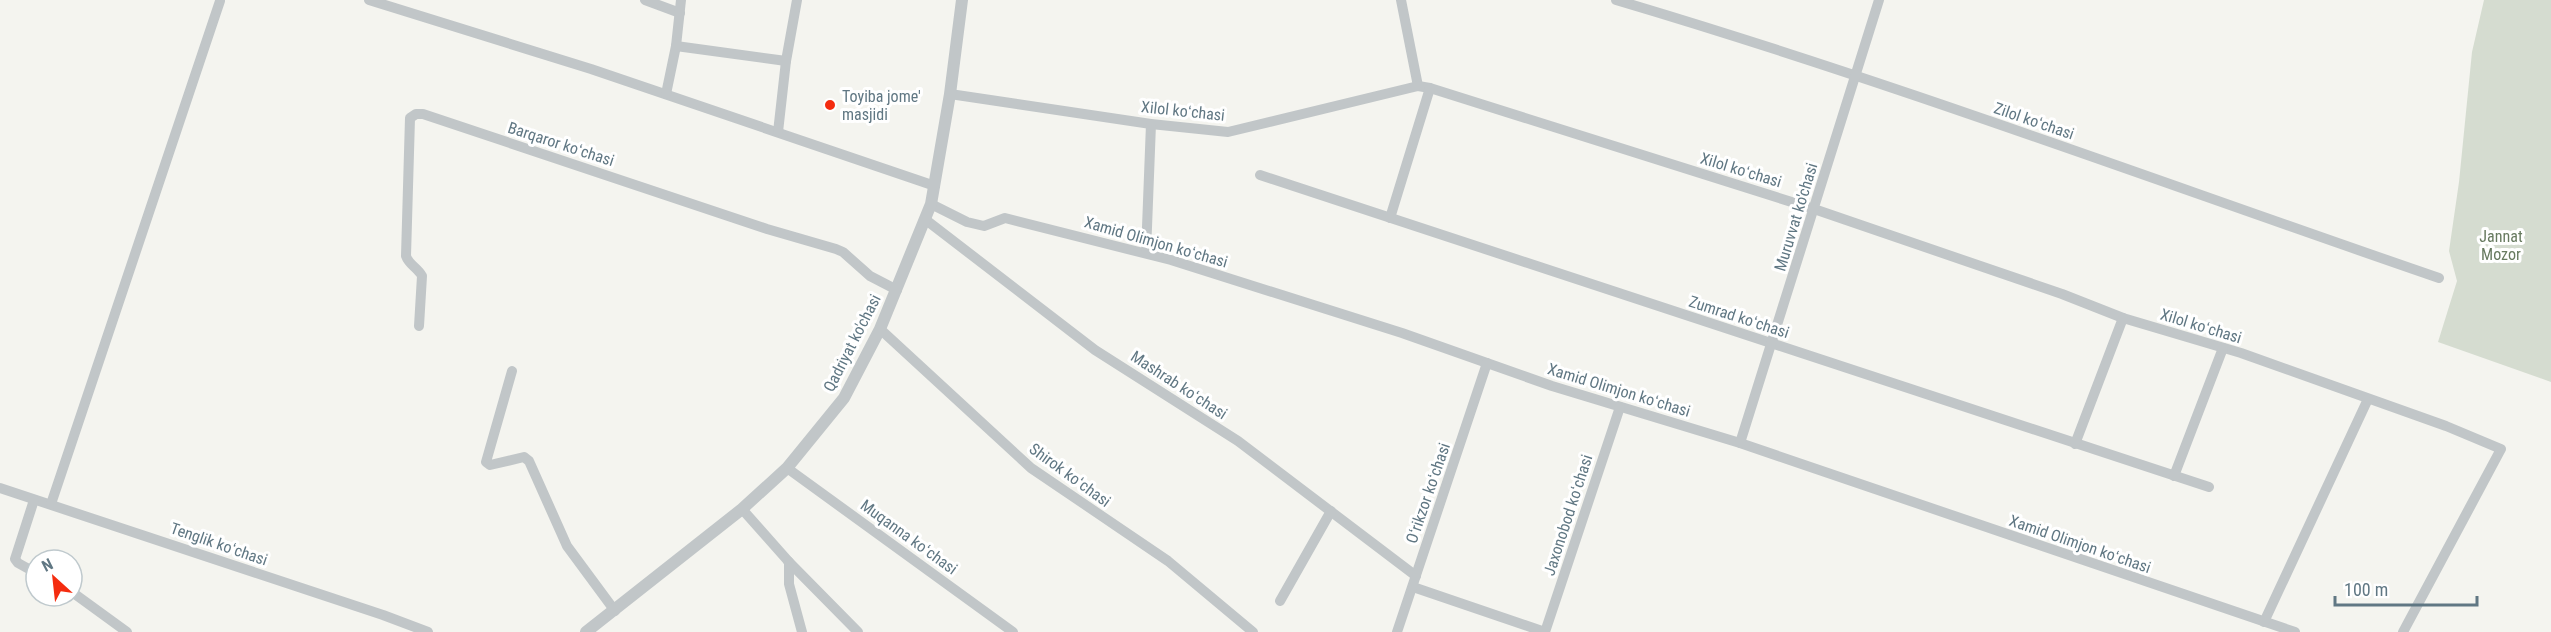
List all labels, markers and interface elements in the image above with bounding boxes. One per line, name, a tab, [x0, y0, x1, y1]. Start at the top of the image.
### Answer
place label: Toyiba jome' masjidi	[842, 87, 921, 124]
street label: Xilol koʻchasi	[1140, 97, 1226, 125]
marker: Toyiba jome' masjidi	[823, 98, 837, 112]
street label: Zilol koʻchasi	[1991, 98, 2077, 144]
street label: Barqaror koʻchasi	[505, 118, 617, 170]
street label: Xilol koʻchasi	[1698, 149, 1784, 191]
street label: Muruvvat ko'chasi	[1770, 161, 1822, 273]
street label: Xamid Olimjon koʻchasi	[1082, 212, 1230, 272]
park label: Jannat Mozor	[2479, 227, 2523, 264]
street label: Qadriyat ko'chasi	[819, 291, 885, 395]
street label: Zumrad koʻchasi	[1686, 292, 1792, 342]
street label: Xilol koʻchasi	[2158, 305, 2244, 347]
street label: Mashrab koʻchasi	[1127, 347, 1231, 423]
street label: Xamid Olimjon koʻchasi	[1545, 359, 1693, 421]
street label: Shirok koʻchasi	[1026, 439, 1114, 511]
street label: Oʻrikzor koʻchasi	[1402, 440, 1454, 546]
street label: Jaxonobod koʻchasi	[1539, 452, 1597, 578]
street label: Muqanna koʻchasi	[857, 496, 961, 578]
street label: Xamid Olimjon koʻchasi	[2007, 511, 2153, 577]
street label: Tenglik koʻchasi	[168, 519, 270, 569]
north arrow	[24, 548, 84, 608]
text: N	[39, 554, 56, 576]
scale bar	[2335, 569, 2478, 607]
text: 100 m	[2344, 579, 2388, 600]

